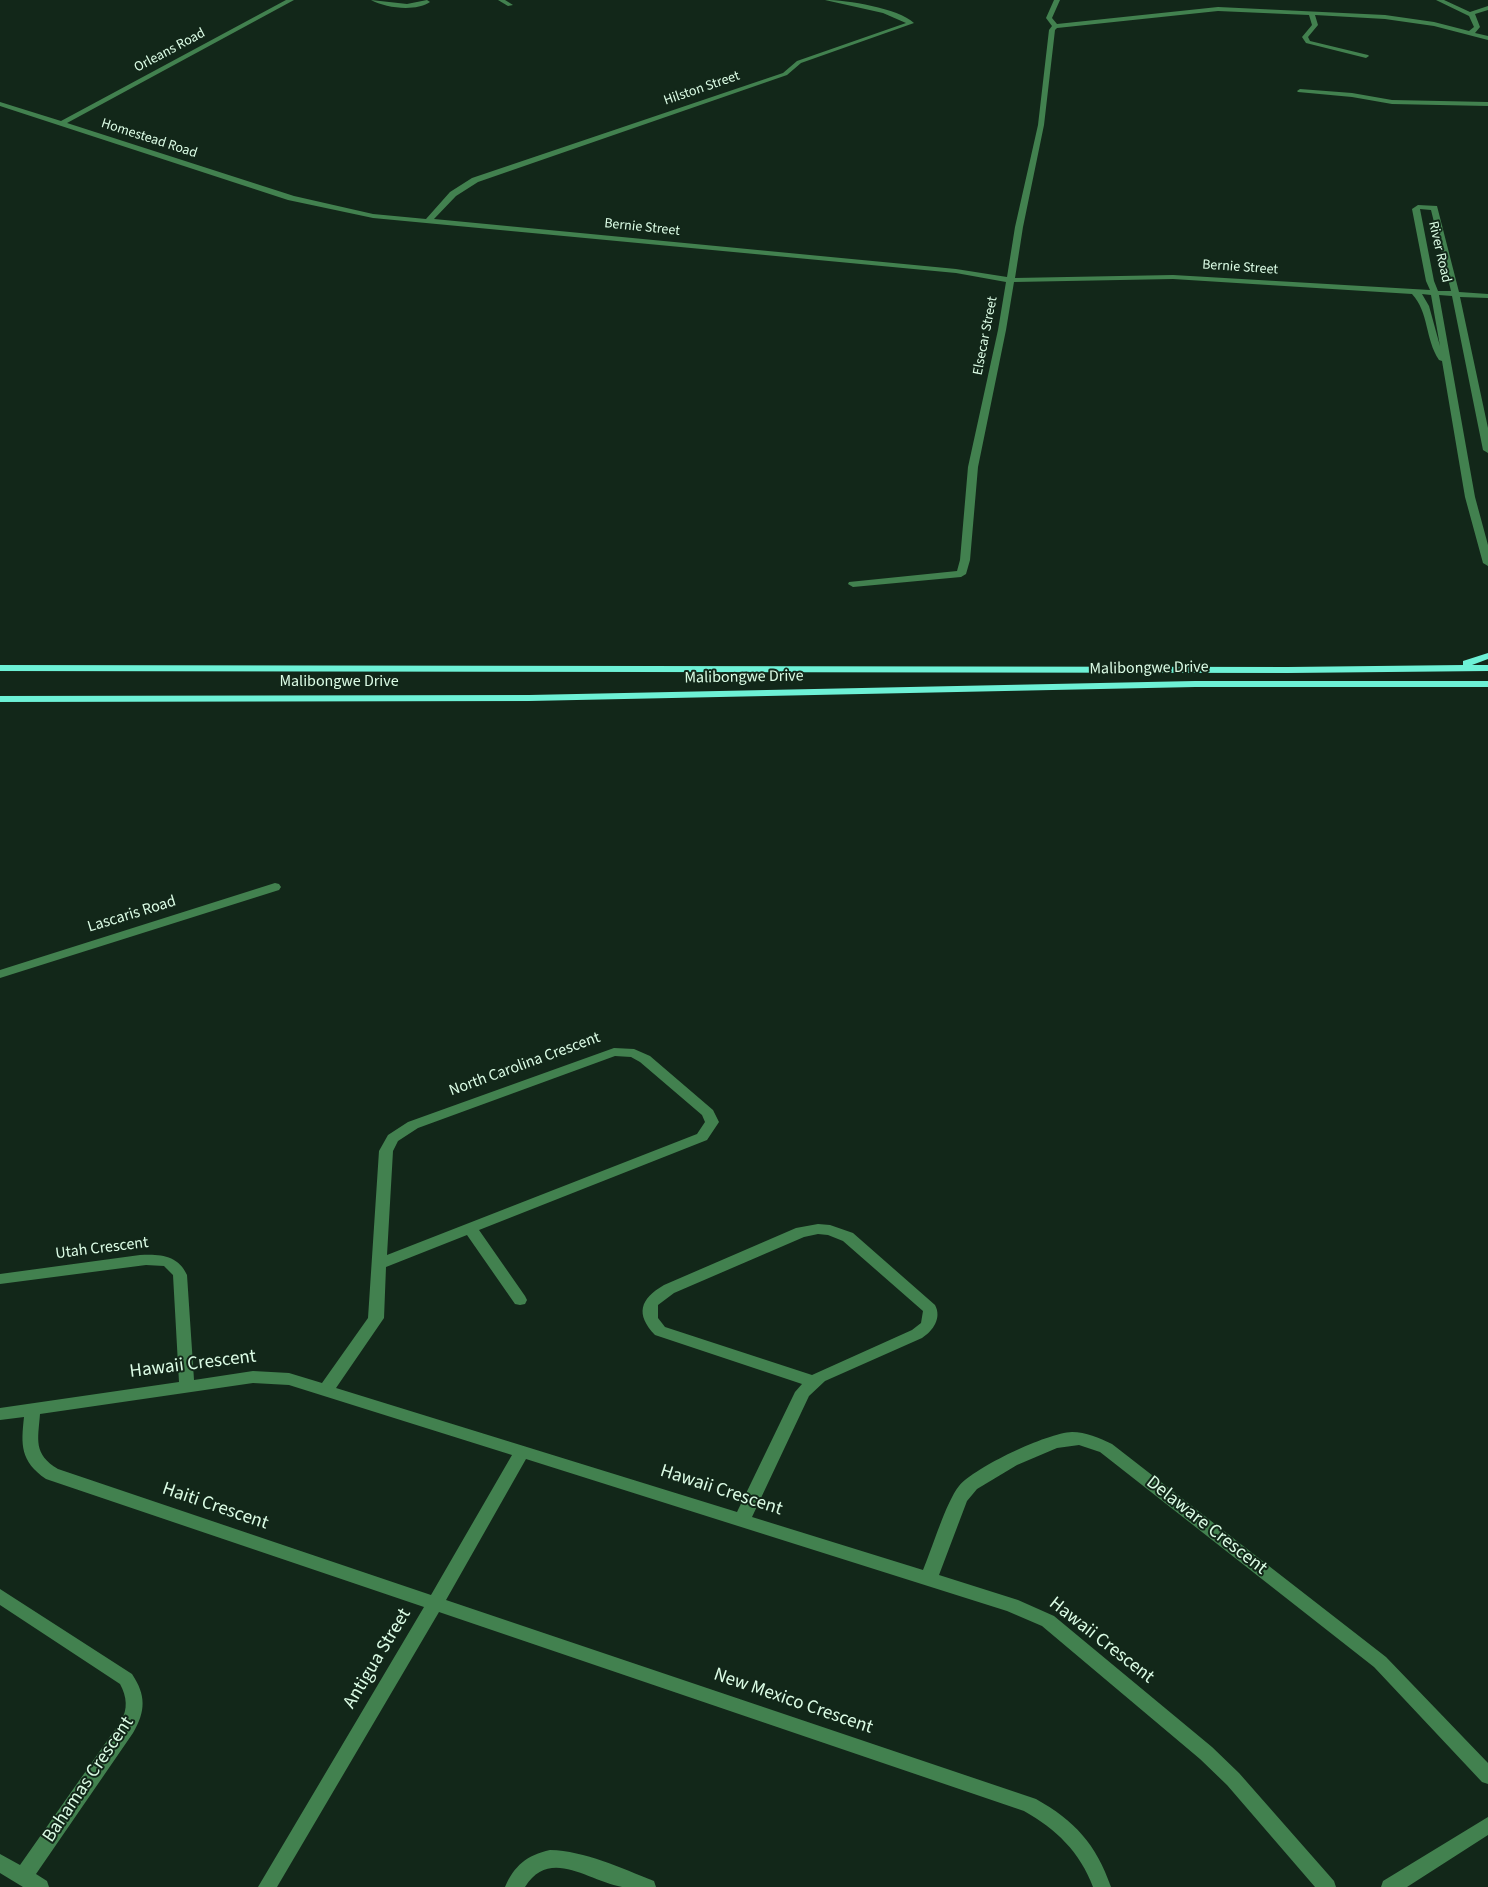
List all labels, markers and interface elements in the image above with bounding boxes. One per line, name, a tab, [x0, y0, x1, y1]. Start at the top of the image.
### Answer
street label: Orleans Road	[132, 25, 208, 77]
street label: Hilston Street	[662, 68, 742, 110]
street label: Homestead Road	[99, 116, 199, 162]
street label: Bernie Street	[603, 216, 681, 240]
street label: River Road	[1424, 220, 1454, 284]
street label: Bernie Street	[1202, 257, 1278, 279]
street label: Elsecar Street	[970, 295, 1002, 377]
street label: Malibongwe Drive	[1089, 658, 1209, 680]
street label: Malibongwe Drive	[684, 667, 804, 689]
street label: Malibongwe Drive	[279, 672, 399, 692]
street label: Lascaris Road	[85, 892, 179, 938]
street label: North Carolina Crescent	[447, 1029, 603, 1101]
street label: Utah Crescent	[54, 1234, 150, 1264]
street label: Hawaii Crescent	[128, 1346, 258, 1384]
street label: Hawaii Crescent	[657, 1460, 785, 1522]
street label: Delaware Crescent	[1141, 1472, 1271, 1580]
street label: Haiti Crescent	[159, 1478, 271, 1536]
street label: Hawaii Crescent	[1044, 1593, 1158, 1689]
street label: Antigua Street	[339, 1605, 417, 1713]
street label: New Mexico Crescent	[710, 1664, 876, 1740]
street label: Bahamas Crescent	[38, 1713, 140, 1847]

